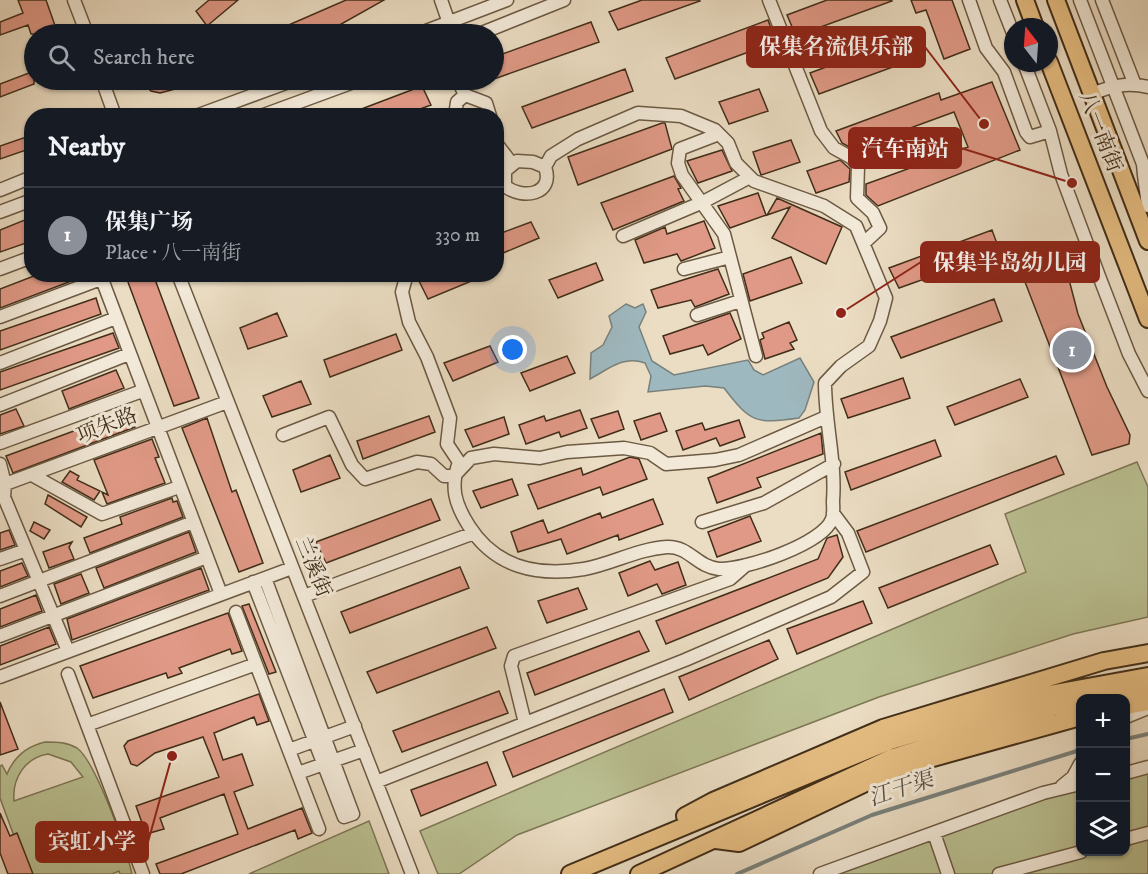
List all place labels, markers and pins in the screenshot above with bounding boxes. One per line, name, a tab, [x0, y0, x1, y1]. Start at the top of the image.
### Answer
callout: 保集名流俱乐部	[747, 27, 925, 67]
callout: 汽车南站	[849, 128, 961, 168]
callout: 保集半岛幼儿园	[921, 242, 1099, 282]
pin: 1	[1052, 328, 1092, 372]
callout: 宾虹小学	[36, 822, 148, 862]

